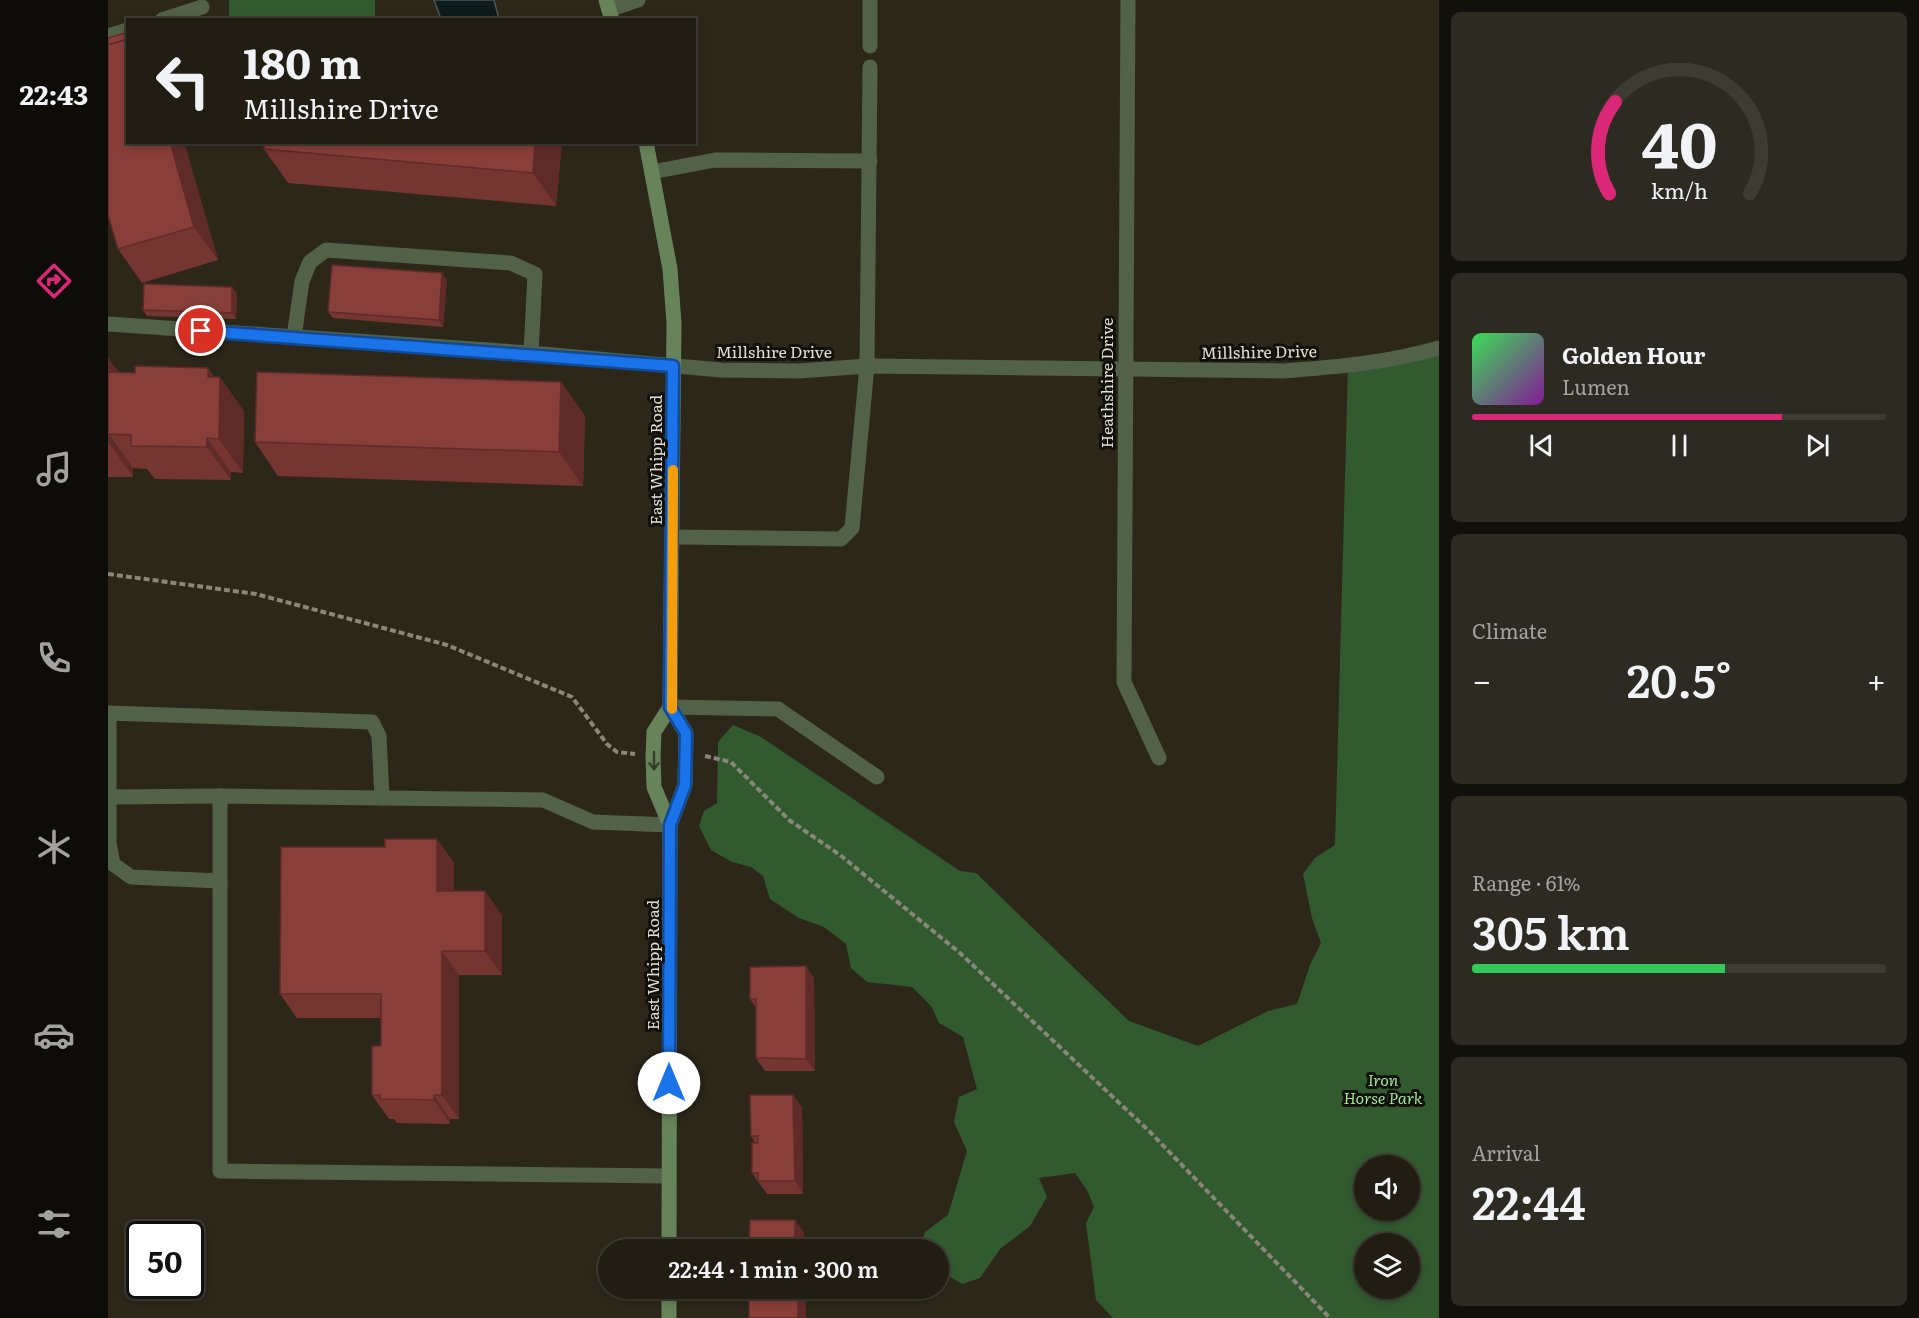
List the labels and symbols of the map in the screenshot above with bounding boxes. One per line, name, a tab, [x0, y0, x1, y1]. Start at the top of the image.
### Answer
pin	[175, 305, 226, 356]
street label: Heathshire Drive	[1094, 318, 1118, 448]
street label: Millshire Drive	[1201, 338, 1317, 364]
street label: Millshire Drive	[716, 339, 832, 363]
street label: East Whipp Road	[643, 395, 667, 525]
one-way arrow	[648, 751, 659, 771]
street label: East Whipp Road	[640, 900, 664, 1030]
position arrow	[637, 1051, 701, 1115]
park label: Iron Horse Park	[1344, 1067, 1423, 1109]
speed limit sign: 50	[126, 1221, 204, 1299]

